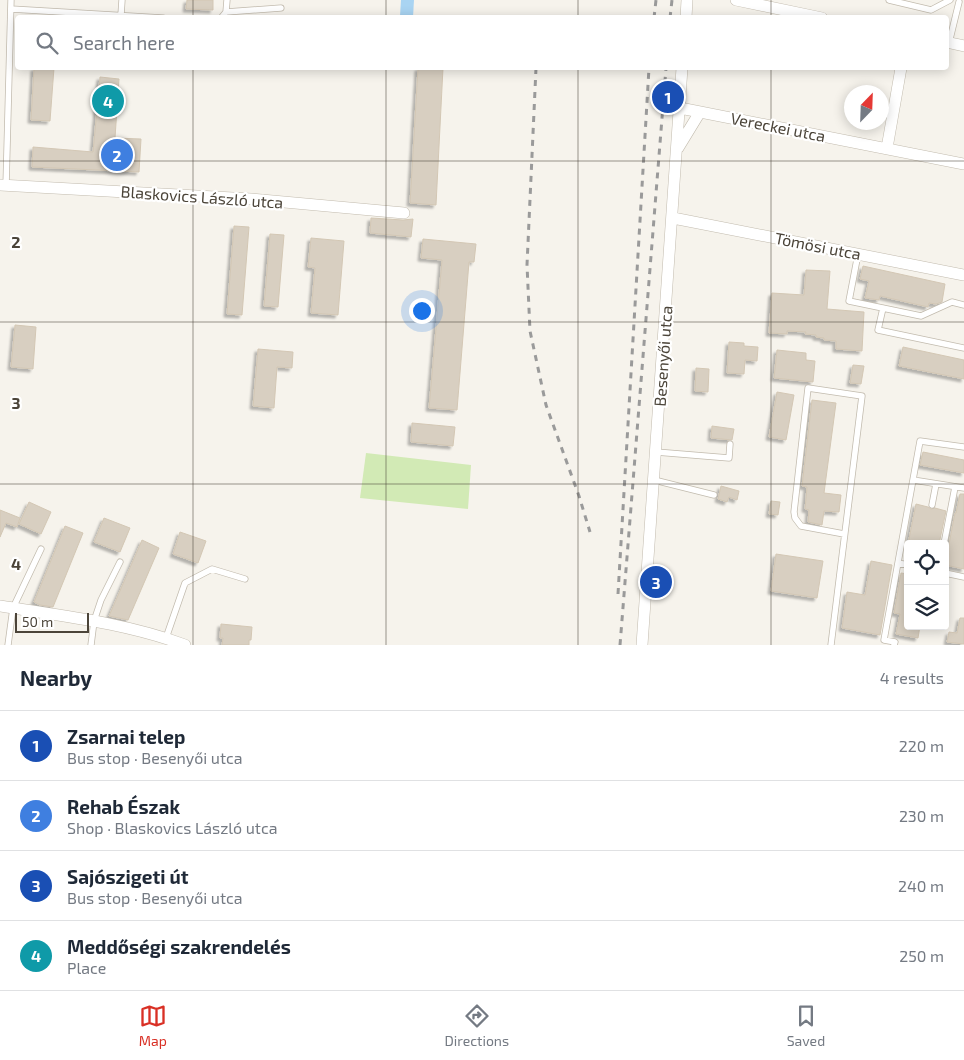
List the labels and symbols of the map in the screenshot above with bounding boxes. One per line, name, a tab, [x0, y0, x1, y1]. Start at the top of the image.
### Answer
pin: 1	[652, 78, 684, 116]
pin: 4	[92, 82, 124, 120]
north arrow	[844, 85, 889, 130]
street label: Vereckei utca	[729, 108, 827, 145]
pin: 2	[101, 136, 133, 174]
street label: Blaskovics László utca	[120, 181, 284, 212]
street label: Tömösi utca	[773, 228, 863, 263]
text: 2	[11, 232, 21, 251]
your location	[409, 298, 435, 324]
street label: Besenyői utca	[649, 305, 676, 407]
text: 3	[11, 393, 21, 412]
text: 4	[11, 554, 21, 573]
pin: 3	[640, 563, 672, 601]
scale bar	[15, 610, 89, 633]

